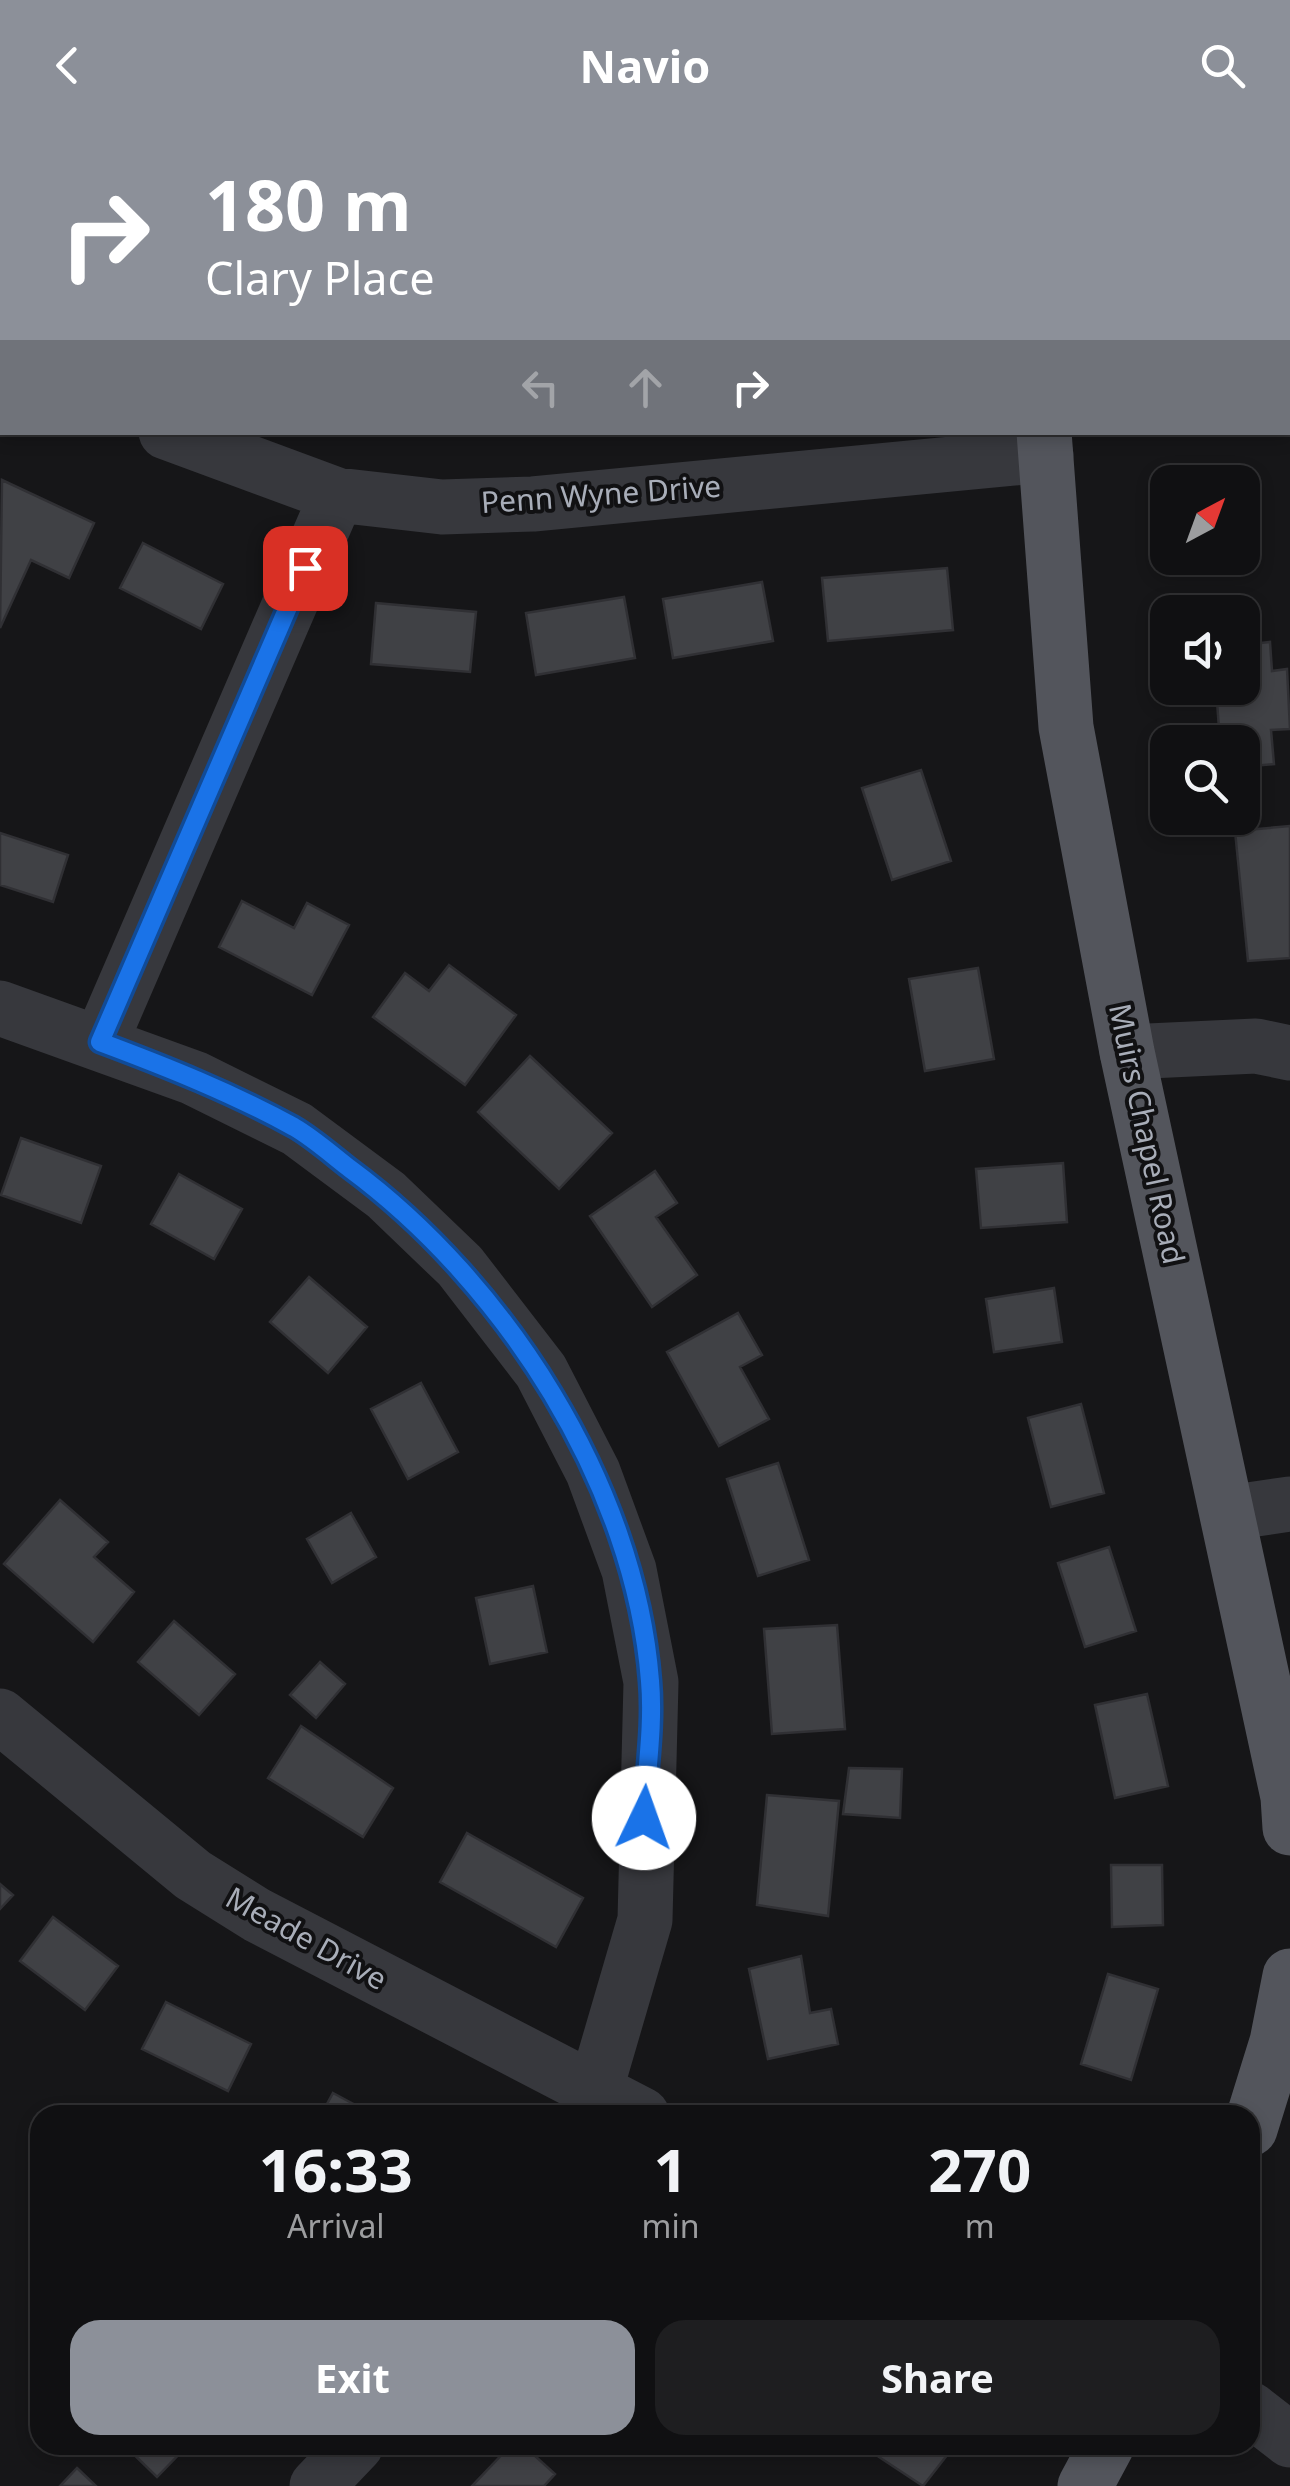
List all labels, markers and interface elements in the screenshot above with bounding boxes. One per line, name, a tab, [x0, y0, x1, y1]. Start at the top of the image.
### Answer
text: Navio	[580, 35, 710, 96]
icon: back	[40, 38, 95, 93]
icon: search	[1195, 38, 1250, 93]
text: 180 m	[205, 156, 412, 252]
icon: right	[40, 170, 170, 300]
text: Clary Place	[205, 247, 435, 308]
icon: left	[513, 360, 568, 415]
icon: ahead	[618, 360, 673, 415]
icon: right	[723, 360, 778, 415]
street label: Penn Wyne Drive	[479, 465, 722, 522]
north arrow	[1150, 465, 1260, 575]
map controls	[1150, 465, 1260, 835]
pin	[263, 526, 348, 611]
icon: arrive	[278, 541, 333, 596]
button: sound	[1150, 595, 1260, 705]
button: search	[1150, 725, 1260, 835]
street label: Muirs Chapel Road	[1100, 1000, 1195, 1268]
position arrow	[592, 1766, 696, 1870]
street label: Meade Drive	[219, 1877, 395, 1999]
text: 16:33	[259, 2128, 413, 2210]
text: 1	[653, 2128, 688, 2210]
text: 270	[928, 2128, 1031, 2210]
text: Arrival	[287, 2204, 385, 2247]
text: min	[642, 2204, 700, 2247]
text: m	[965, 2204, 995, 2247]
button: Exit	[70, 2320, 635, 2435]
button: Share	[655, 2320, 1220, 2435]

